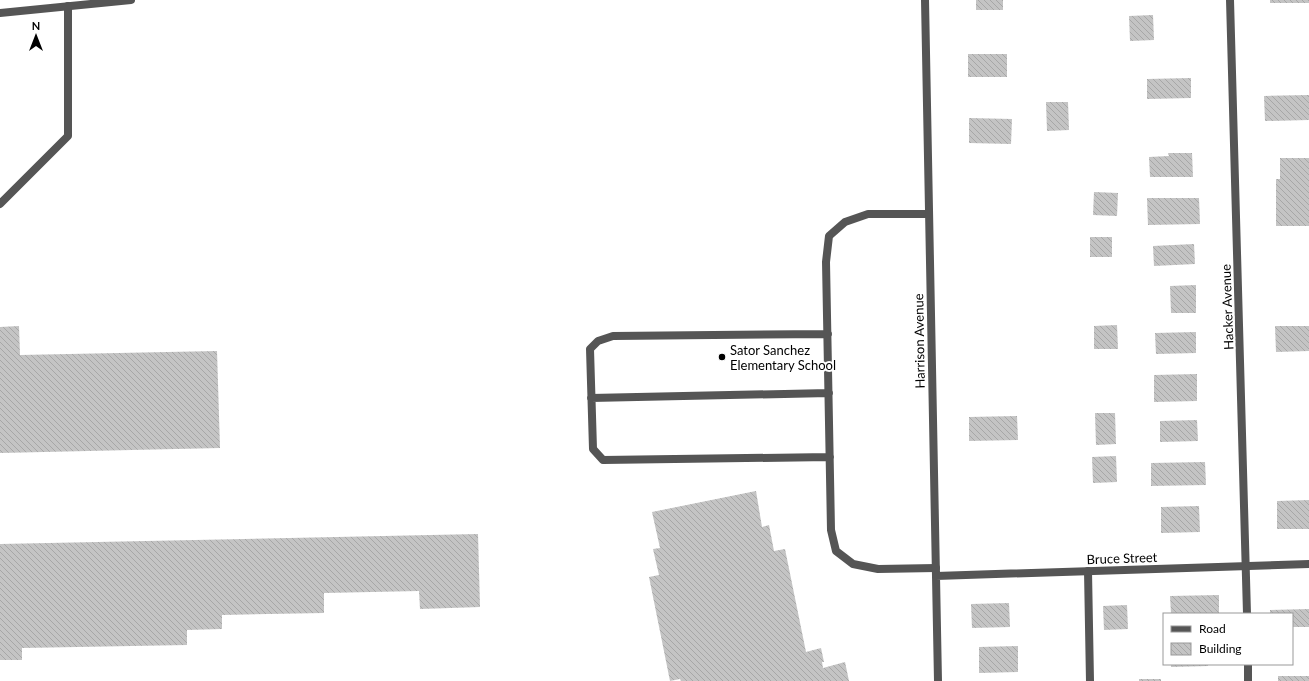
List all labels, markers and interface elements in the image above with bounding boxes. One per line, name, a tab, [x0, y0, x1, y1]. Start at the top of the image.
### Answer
north arrow	[16, 16, 56, 56]
text: N	[32, 19, 40, 32]
street label: Hacker Avenue	[1218, 264, 1236, 350]
street label: Harrison Avenue	[910, 293, 928, 389]
place label: Sator Sanchez Elementary School	[730, 342, 836, 373]
marker: Sator Sanchez Elementary School	[717, 352, 727, 362]
street label: Bruce Street	[1086, 549, 1158, 567]
legend	[1163, 613, 1293, 665]
text: Road	[1199, 621, 1226, 636]
text: Building	[1199, 641, 1242, 656]

